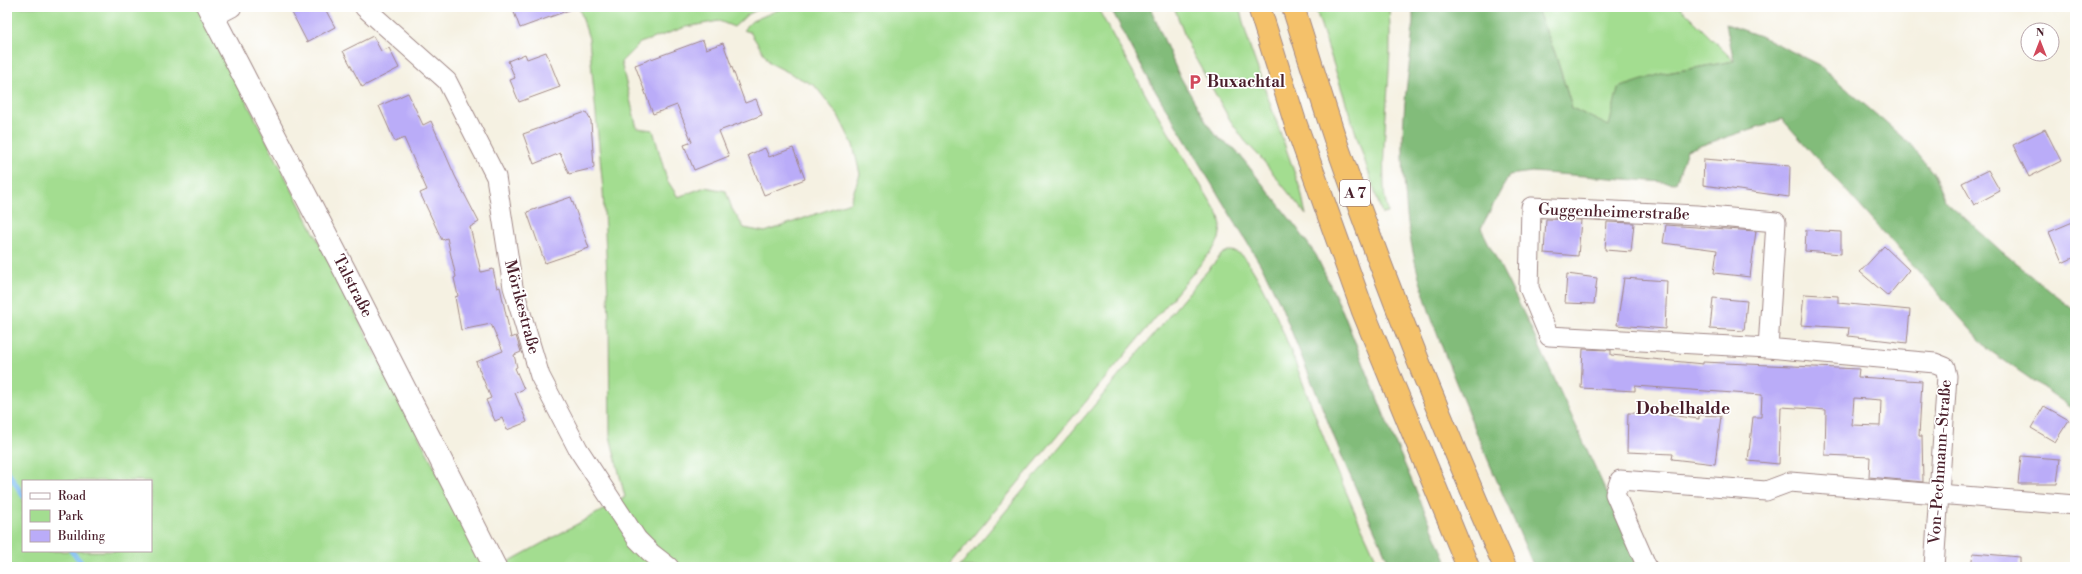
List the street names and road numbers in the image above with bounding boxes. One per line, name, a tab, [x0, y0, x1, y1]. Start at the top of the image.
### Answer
road number: A 7	[1340, 180, 1370, 206]
street label: Guggenheimerstraße	[1538, 199, 1690, 225]
street label: Talstraße	[329, 251, 377, 321]
street label: Mörikestraße	[500, 258, 544, 356]
street label: Von-Pechmann-Straße	[1924, 379, 1956, 546]

